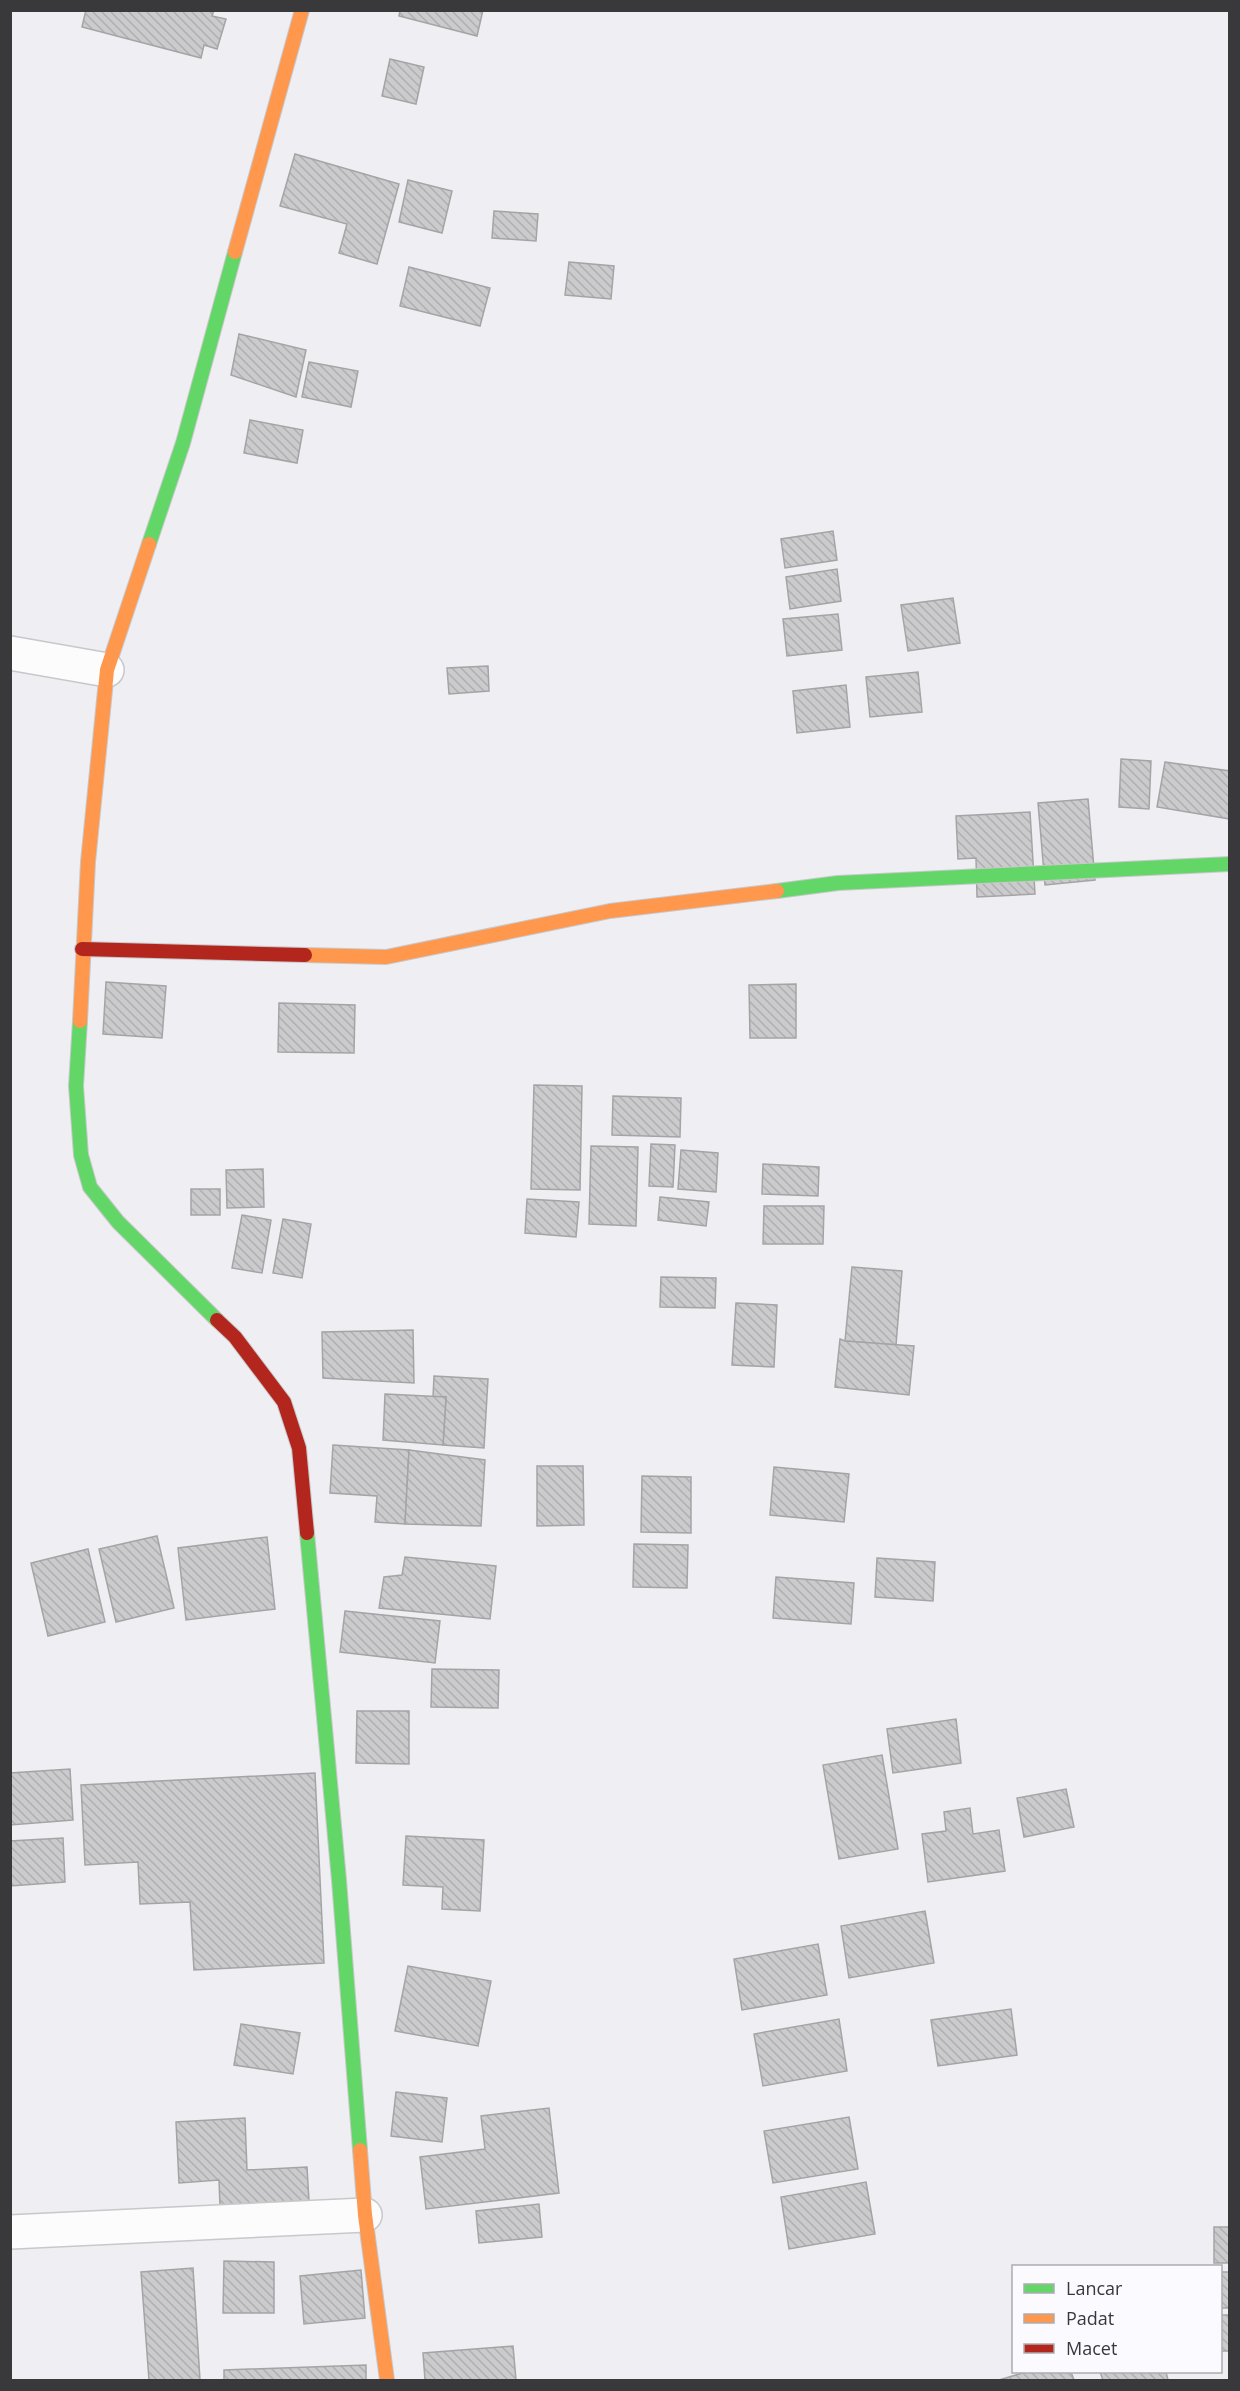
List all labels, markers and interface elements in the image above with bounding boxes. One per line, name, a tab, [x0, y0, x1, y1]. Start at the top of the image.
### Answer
legend	[1012, 2265, 1222, 2373]
text: Lancar	[1066, 2276, 1123, 2300]
text: Padat	[1066, 2306, 1114, 2330]
text: Macet	[1066, 2336, 1117, 2360]

